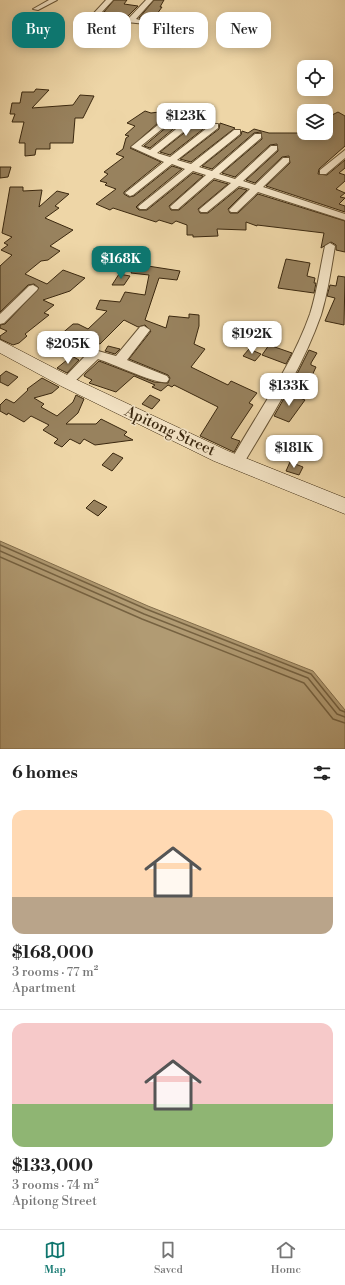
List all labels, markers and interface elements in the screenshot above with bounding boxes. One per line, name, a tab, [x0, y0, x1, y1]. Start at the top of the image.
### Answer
chip: Buy	[12, 12, 65, 48]
chip: Rent	[73, 12, 131, 48]
chip: Filters	[139, 12, 208, 48]
chip: New	[216, 12, 271, 48]
map controls	[297, 60, 333, 140]
button: locate	[297, 60, 333, 96]
pin: $123K	[158, 103, 214, 137]
button: layers	[297, 104, 333, 140]
text: $123K	[166, 108, 206, 124]
pin: $168K	[93, 246, 149, 280]
text: $168K	[101, 251, 141, 267]
pin: $192K	[224, 321, 280, 355]
text: $192K	[232, 326, 272, 342]
pin: $205K	[40, 331, 96, 365]
text: $205K	[46, 336, 90, 352]
pin: $133K	[261, 373, 317, 407]
text: $133K	[269, 378, 309, 394]
street label: Apitong Street	[121, 401, 219, 461]
pin: $181K	[266, 435, 322, 469]
text: $181K	[275, 440, 313, 456]
text: 6 homes	[12, 762, 78, 784]
icon: filters	[311, 762, 333, 784]
icon: home	[137, 836, 209, 908]
text: $168,000	[12, 942, 94, 964]
text: 3 rooms · 77 m²	[12, 964, 98, 980]
text: Apartment	[12, 980, 76, 996]
icon: home	[137, 1049, 209, 1121]
text: $133,000	[12, 1155, 93, 1177]
text: 3 rooms · 74 m²	[12, 1177, 99, 1193]
text: Apitong Street	[12, 1193, 97, 1209]
tab: Map	[44, 1239, 66, 1277]
tab: Saved	[154, 1239, 183, 1277]
tab: Home	[271, 1239, 301, 1277]

